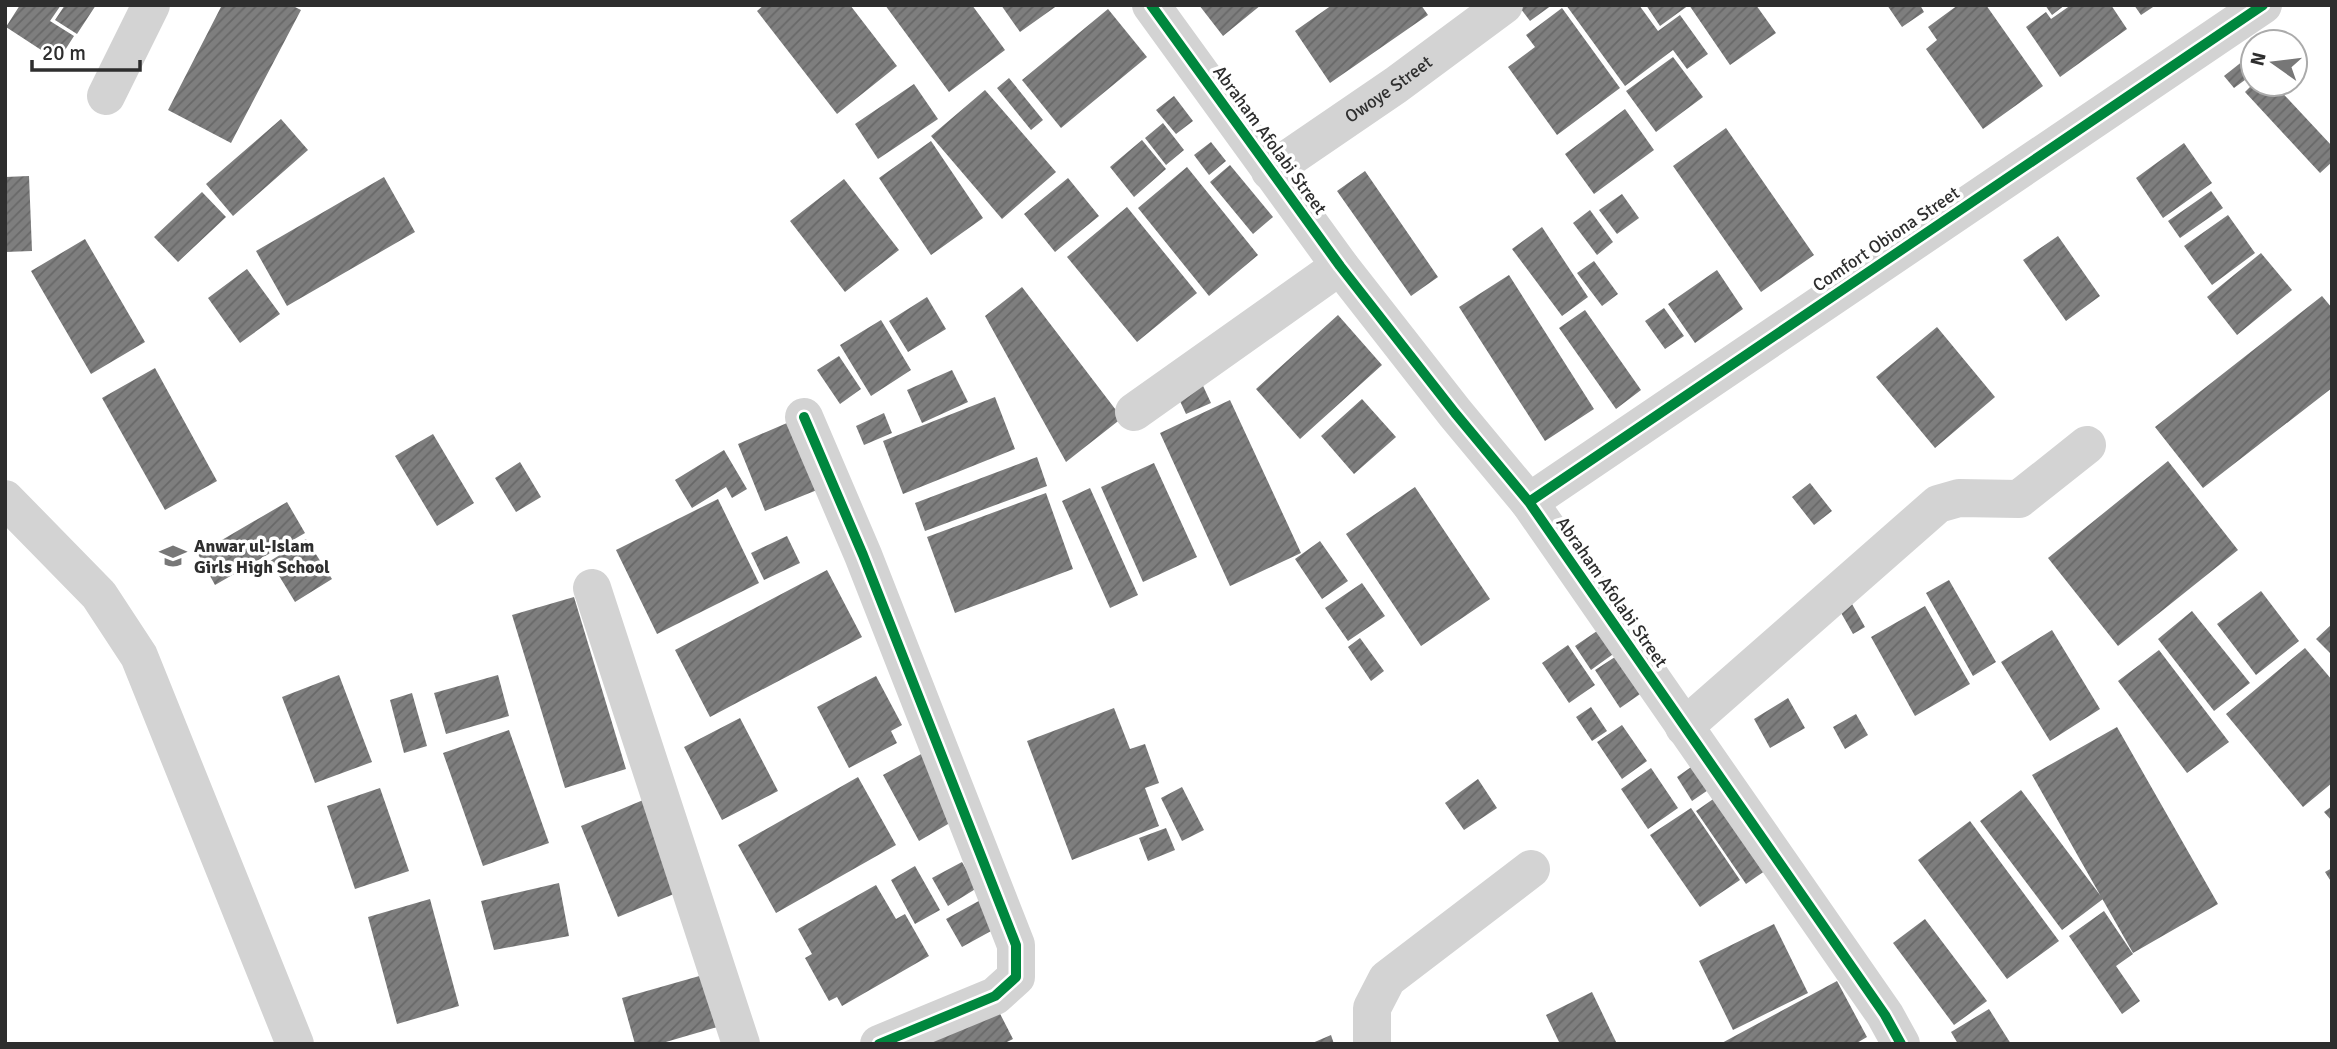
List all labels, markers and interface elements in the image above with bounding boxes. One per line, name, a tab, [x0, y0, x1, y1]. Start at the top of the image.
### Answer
scale bar	[32, 28, 140, 72]
north arrow	[2239, 28, 2309, 98]
text: 20 m	[42, 40, 86, 66]
text: N	[2245, 50, 2272, 68]
street label: Owoye Street	[1341, 51, 1437, 128]
street label: Abraham Afolabi Street	[1208, 61, 1332, 219]
street label: Comfort Obiona Street	[1808, 182, 1964, 296]
street label: Abraham Afolabi Street	[1552, 512, 1672, 672]
place label: Anwar ul-Islam Girls High School	[194, 535, 330, 578]
school or university icon: Anwar ul-Islam Girls High School	[158, 541, 188, 571]

